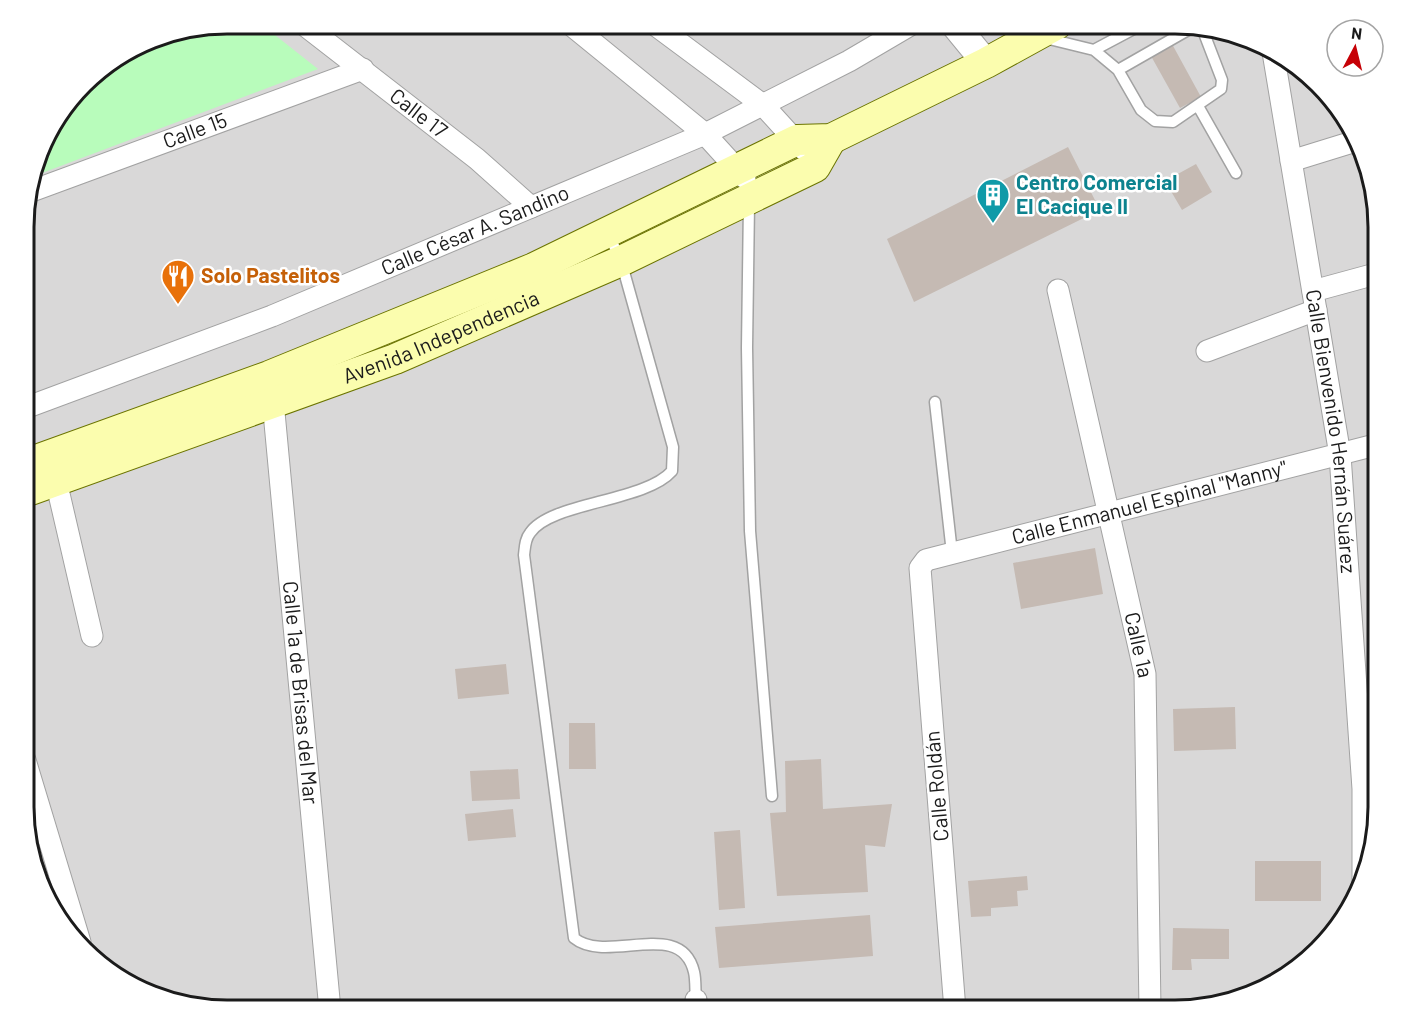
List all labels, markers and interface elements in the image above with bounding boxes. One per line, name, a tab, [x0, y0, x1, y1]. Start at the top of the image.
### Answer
north arrow	[1325, 18, 1385, 78]
text: N	[1350, 23, 1363, 43]
street label: Calle 17	[386, 82, 453, 142]
street label: Calle 15	[159, 106, 230, 153]
place label: Centro Comercial El Cacique II	[1016, 169, 1177, 218]
building icon: Centro Comercial El Cacique II	[975, 177, 1011, 224]
street label: Calle César A. Sandino	[377, 179, 572, 280]
restaurant icon: Solo Pastelitos	[160, 258, 196, 305]
place label: Solo Pastelitos	[201, 262, 340, 287]
street label: Avenida Independencia	[339, 284, 542, 388]
street label: Calle Bienvenido Hernán Suárez	[1302, 287, 1362, 574]
street label: Calle Enmanuel Espinal "Manny"	[1009, 454, 1289, 549]
street label: Calle 1a de Brisas del Mar	[279, 580, 325, 806]
street label: Calle 1a	[1120, 609, 1159, 680]
street label: Calle Roldán	[918, 730, 953, 842]

